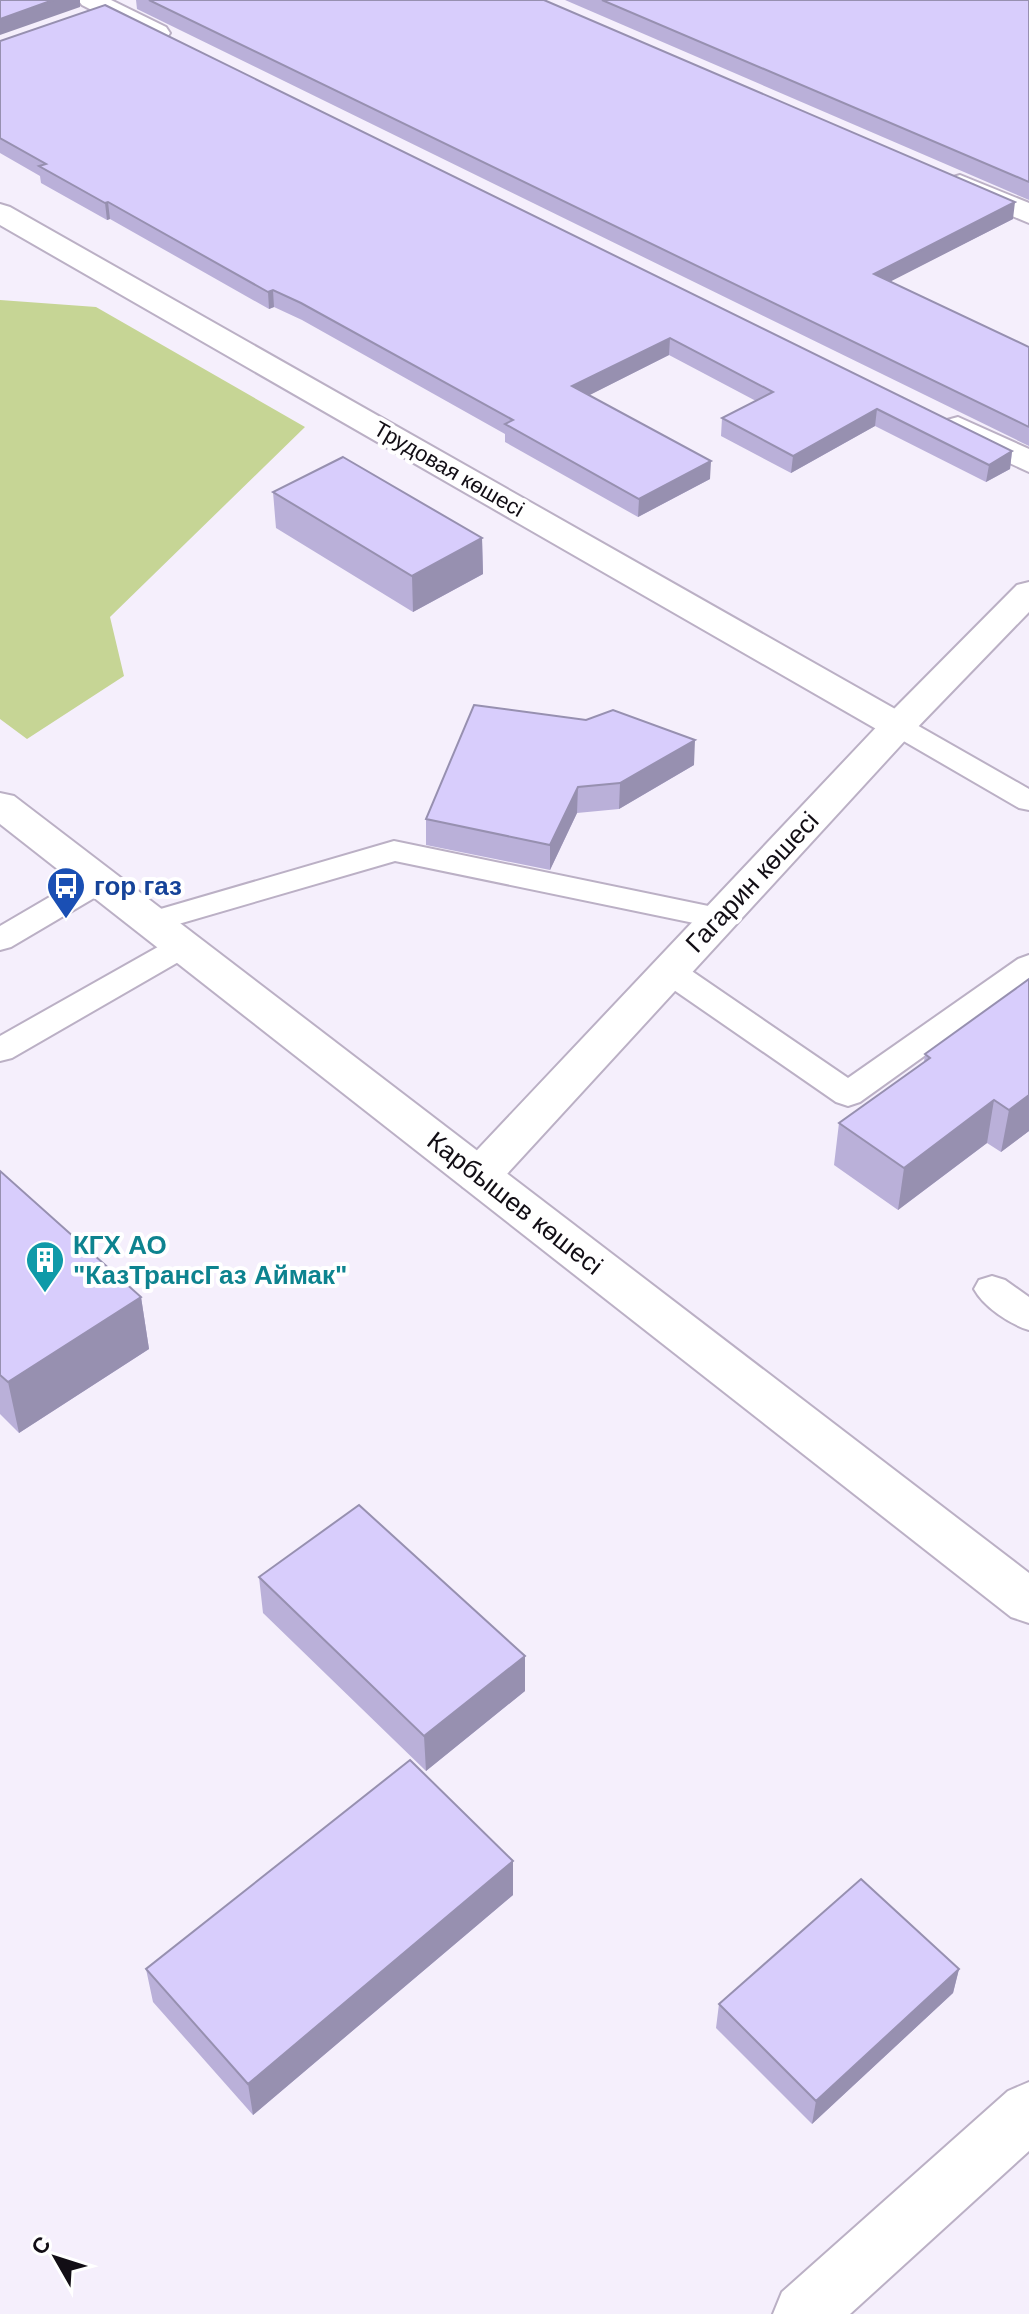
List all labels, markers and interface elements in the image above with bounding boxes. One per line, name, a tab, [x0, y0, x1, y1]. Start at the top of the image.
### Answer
street label: Трудовая көшесі	[370, 416, 528, 522]
street label: Гагарин көшесі	[679, 806, 825, 958]
bus stop icon: гор газ	[45, 865, 87, 920]
place label: гор газ	[94, 871, 182, 901]
street label: Карбышев көшесі	[421, 1125, 609, 1281]
place label: КГХ АО "КазТрансГаз Аймак"	[73, 1230, 347, 1290]
building icon: КГХ АО "КазТрансГаз Аймак"	[24, 1239, 66, 1294]
north arrow	[16, 2218, 96, 2298]
text: С	[26, 2232, 56, 2260]

